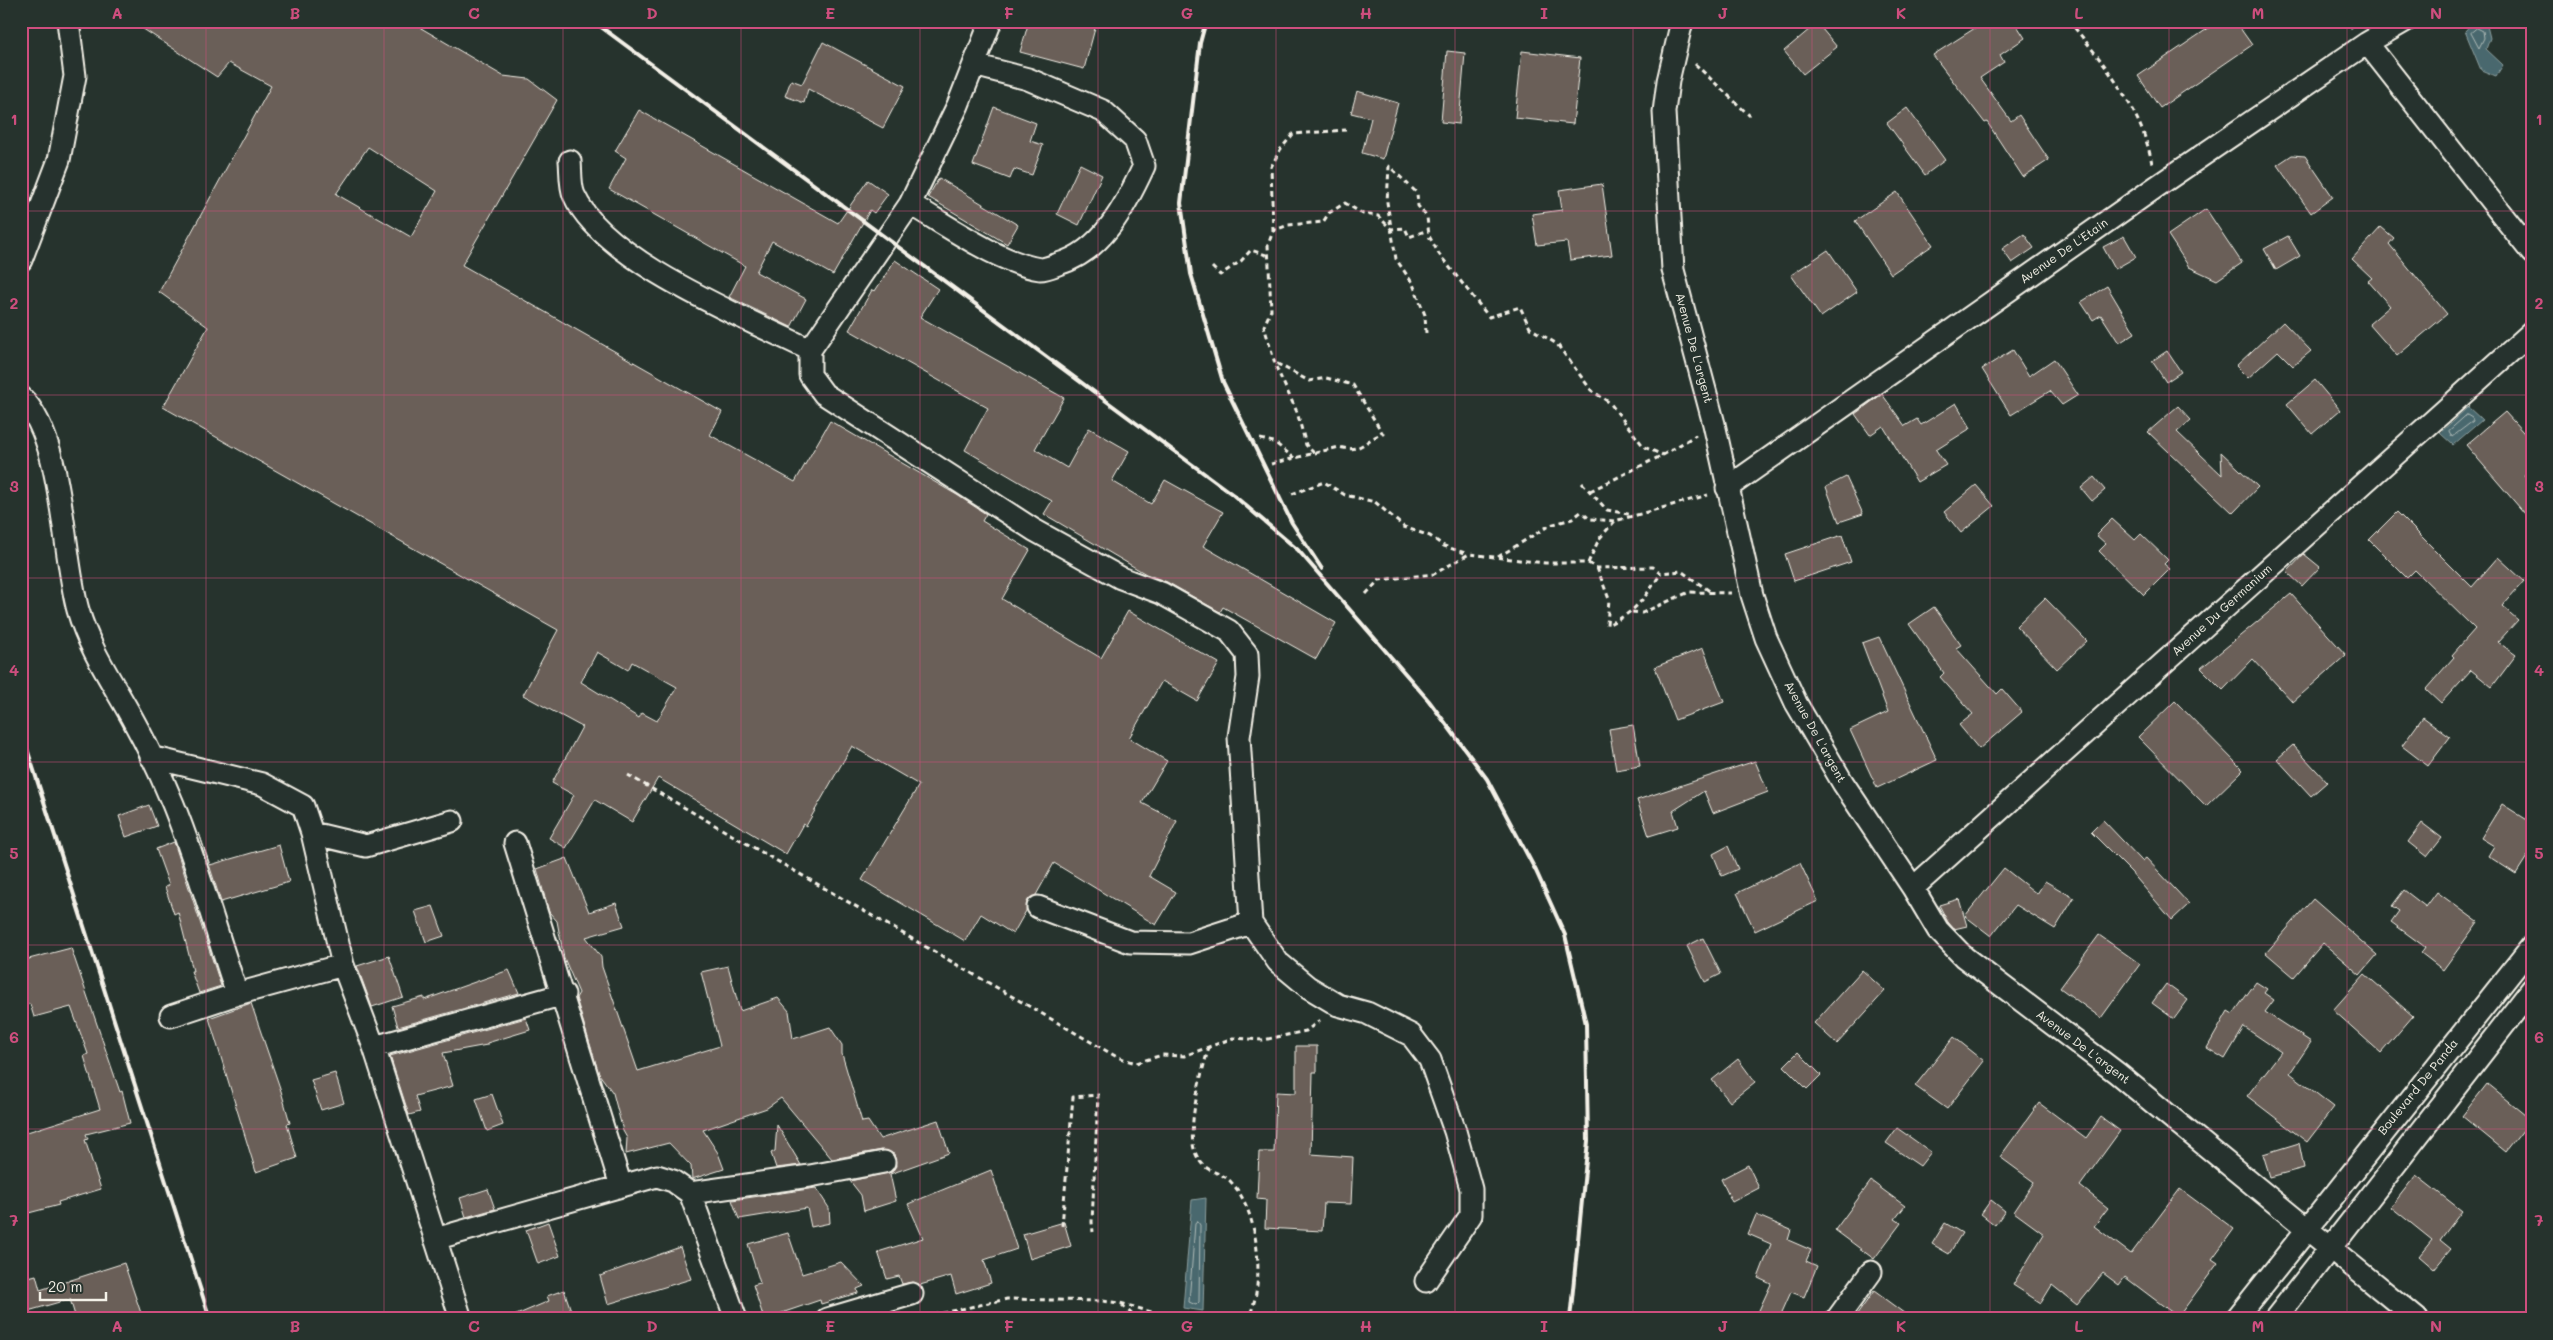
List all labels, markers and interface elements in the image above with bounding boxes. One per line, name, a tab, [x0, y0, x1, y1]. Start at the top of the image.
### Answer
text: A	[111, 2, 123, 23]
text: B	[290, 2, 300, 23]
text: C	[468, 2, 480, 23]
text: D	[646, 2, 658, 23]
text: E	[825, 2, 835, 23]
text: F	[1004, 2, 1014, 23]
text: G	[1181, 2, 1193, 23]
text: H	[1360, 2, 1372, 23]
text: I	[1540, 2, 1548, 23]
text: J	[1718, 2, 1728, 23]
text: K	[1896, 2, 1906, 23]
text: L	[2074, 2, 2084, 23]
text: M	[2252, 2, 2264, 23]
text: N	[2430, 2, 2442, 23]
text: 1	[10, 108, 18, 129]
text: 1	[2535, 108, 2543, 129]
street label: Avenue De L'Etain	[2016, 214, 2111, 287]
street label: Avenue De L'argent	[1673, 291, 1717, 405]
text: 2	[10, 292, 19, 313]
text: 2	[2535, 292, 2544, 313]
text: 3	[9, 475, 19, 496]
text: 3	[2534, 475, 2544, 496]
street label: Avenue Du Germanium	[2168, 560, 2275, 659]
text: 4	[9, 659, 19, 680]
text: 4	[2534, 659, 2544, 680]
street label: Avenue De L'argent	[1781, 678, 1850, 785]
text: 5	[9, 842, 19, 863]
text: 5	[2534, 842, 2544, 863]
street label: Avenue De L'argent	[2033, 1006, 2134, 1087]
text: 6	[9, 1026, 19, 1047]
text: 6	[2534, 1026, 2544, 1047]
street label: Boulevard De Panda	[2374, 1035, 2461, 1138]
text: 7	[10, 1209, 19, 1230]
text: 7	[2535, 1209, 2544, 1230]
scale bar	[40, 1270, 106, 1302]
text: 20 m	[48, 1276, 82, 1296]
text: A	[111, 1315, 123, 1336]
text: B	[290, 1315, 300, 1336]
text: C	[468, 1315, 480, 1336]
text: D	[646, 1315, 658, 1336]
text: E	[825, 1315, 835, 1336]
text: F	[1004, 1315, 1014, 1336]
text: G	[1181, 1315, 1193, 1336]
text: H	[1360, 1315, 1372, 1336]
text: I	[1540, 1315, 1548, 1336]
text: J	[1718, 1315, 1728, 1336]
text: K	[1896, 1315, 1906, 1336]
text: L	[2074, 1315, 2084, 1336]
text: M	[2252, 1315, 2264, 1336]
text: N	[2430, 1315, 2442, 1336]

